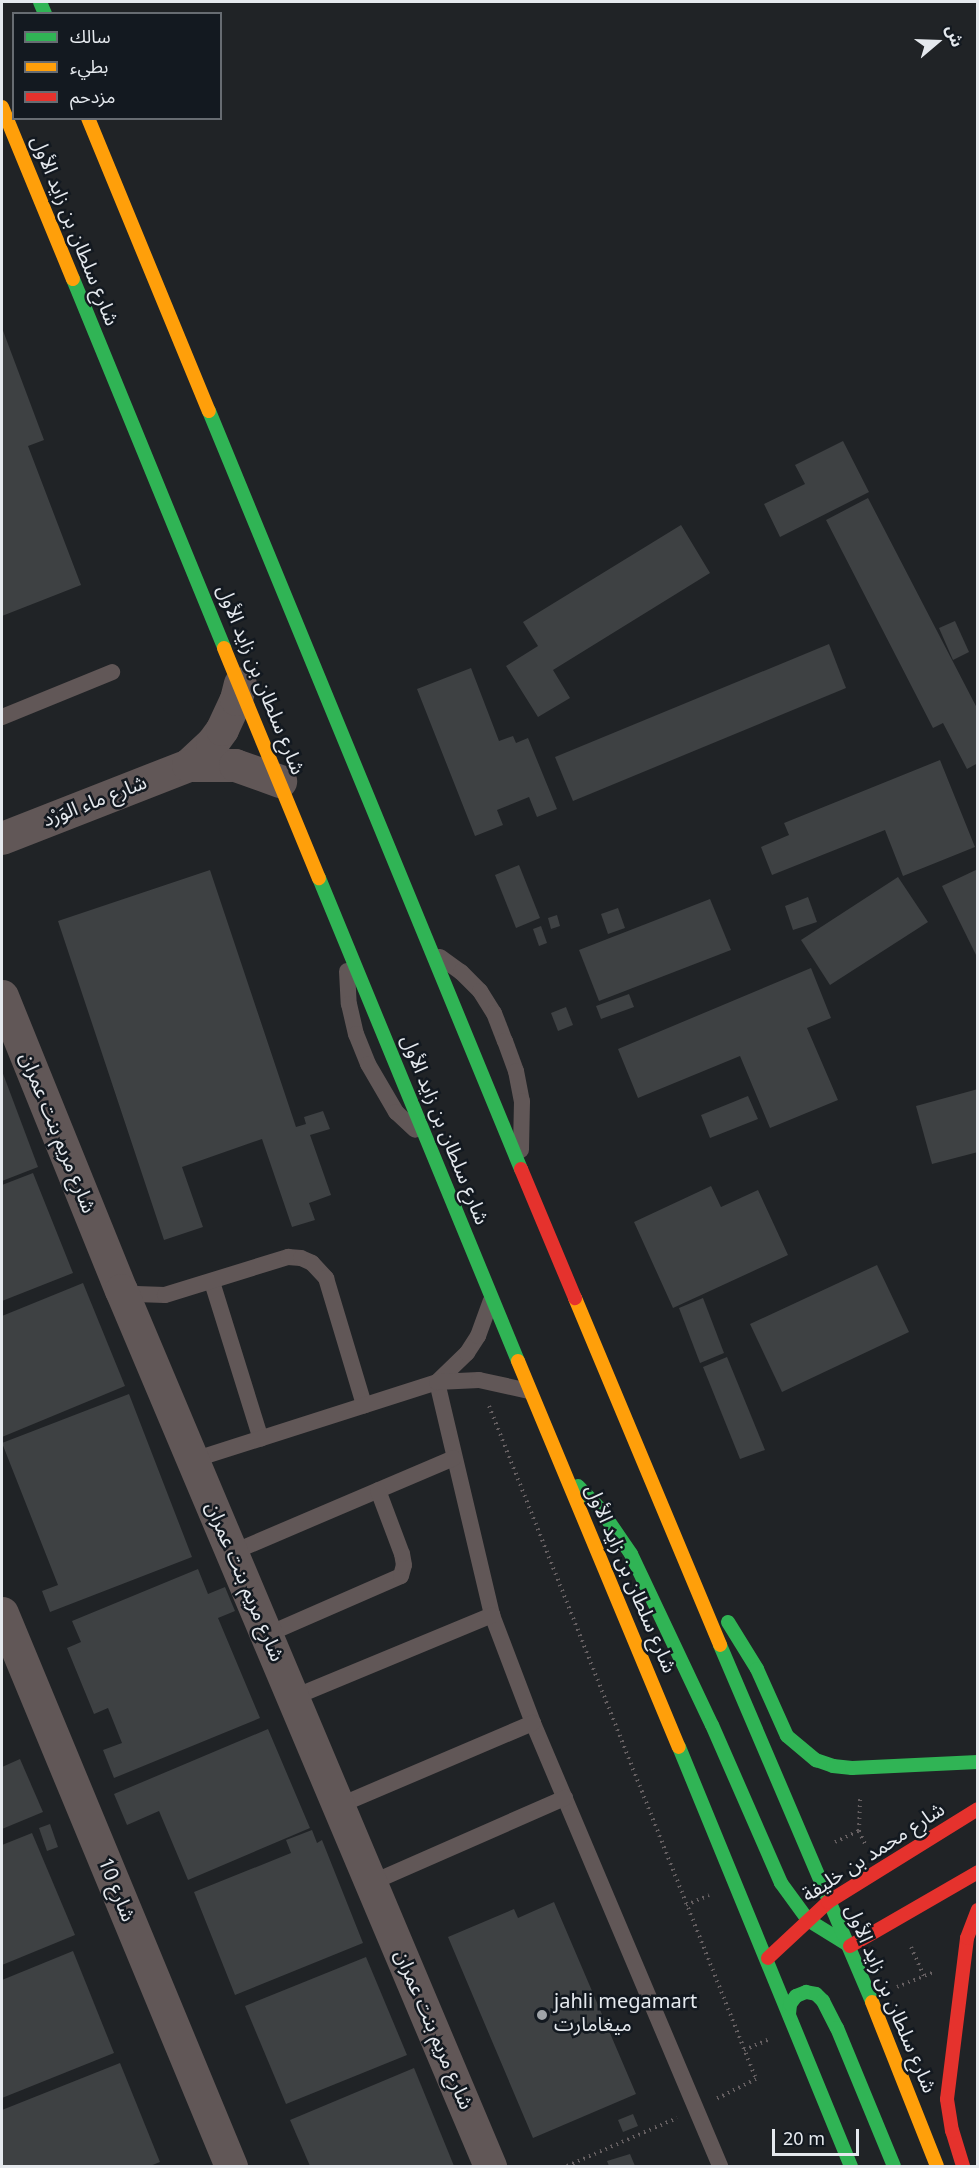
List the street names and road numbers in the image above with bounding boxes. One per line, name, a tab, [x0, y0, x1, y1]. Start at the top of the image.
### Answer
street label: شارع سلطان بن زايد الأول	[25, 133, 123, 329]
street label: شارع سلطان بن زايد الأول	[211, 582, 309, 778]
street label: شارع ماء الوَرْد	[40, 771, 150, 833]
street label: شارع سلطان بن زايد الأول	[395, 1032, 493, 1228]
street label: شارع مريم بنت عمران	[14, 1049, 100, 1217]
street label: شارع سلطان بن زايد الأول	[579, 1481, 681, 1677]
street label: شارع مريم بنت عمران	[200, 1499, 288, 1665]
street label: شارع محمد بن خليفة	[798, 1798, 950, 1908]
street label: شارع 10	[92, 1854, 140, 1926]
street label: شارع سلطان بن زايد الأول	[839, 1901, 941, 2097]
street label: شارع مريم بنت عمران	[389, 1947, 477, 2113]

